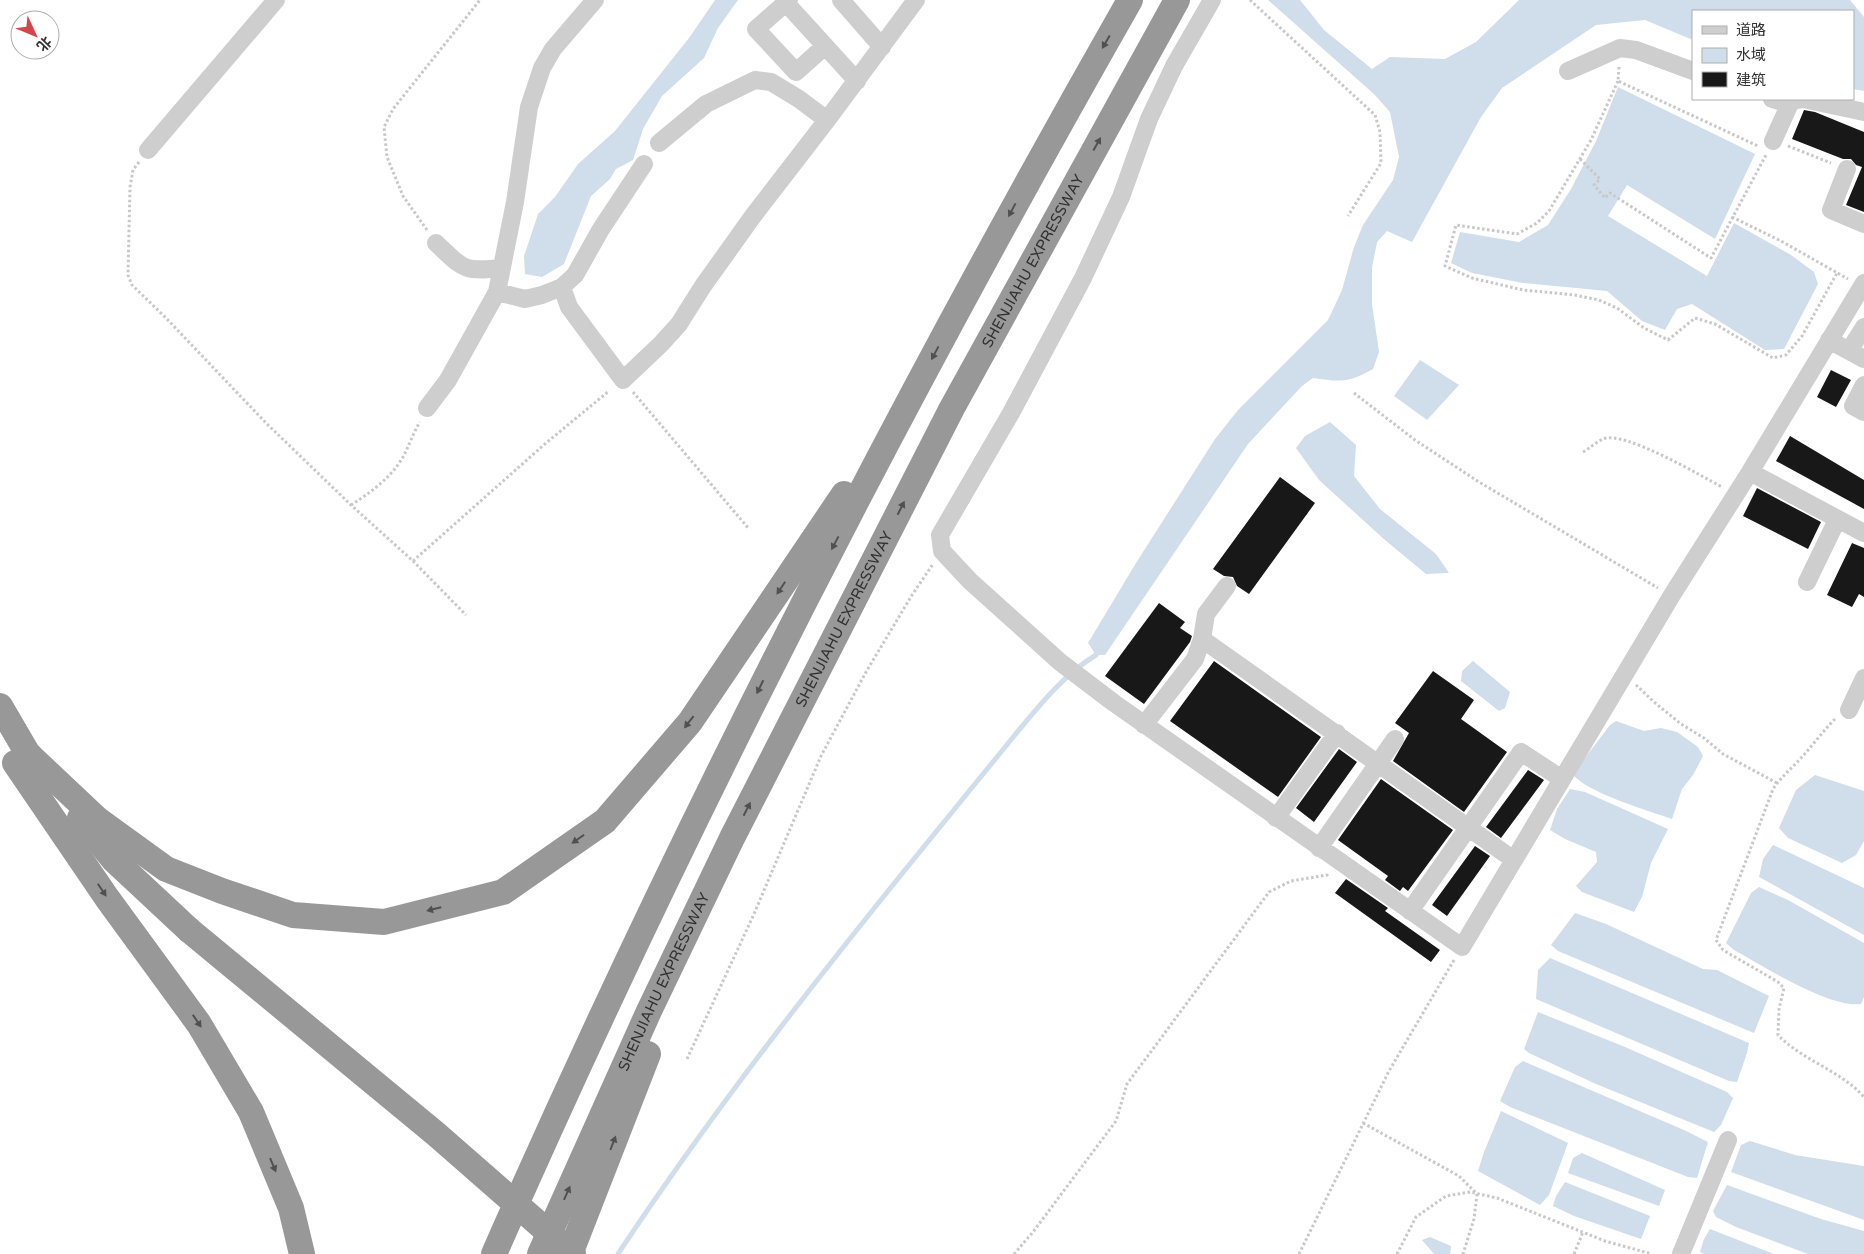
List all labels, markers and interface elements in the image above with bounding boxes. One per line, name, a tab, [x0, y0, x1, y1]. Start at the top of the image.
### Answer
north arrow	[10, 10, 60, 60]
legend	[1692, 10, 1854, 100]
text: 道路	[1736, 21, 1766, 39]
text: 北	[33, 33, 55, 55]
one-way arrow	[1102, 35, 1110, 50]
text: 水域	[1736, 46, 1766, 64]
text: 建筑	[1736, 71, 1766, 89]
one-way arrow	[1092, 138, 1101, 151]
street label: SHENJIAHU EXPRESSWAY	[978, 171, 1088, 351]
one-way arrow	[1008, 202, 1016, 217]
one-way arrow	[930, 346, 939, 359]
one-way arrow	[897, 501, 905, 515]
street label: SHENJIAHU EXPRESSWAY	[792, 528, 897, 710]
one-way arrow	[831, 536, 839, 550]
one-way arrow	[776, 581, 786, 595]
one-way arrow	[756, 680, 764, 694]
one-way arrow	[684, 716, 695, 729]
one-way arrow	[743, 801, 751, 816]
one-way arrow	[571, 834, 585, 844]
one-way arrow	[97, 883, 107, 897]
street label: SHENJIAHU EXPRESSWAY	[614, 889, 714, 1074]
one-way arrow	[426, 905, 442, 913]
one-way arrow	[192, 1015, 202, 1028]
one-way arrow	[610, 1136, 617, 1151]
one-way arrow	[269, 1158, 277, 1173]
one-way arrow	[563, 1186, 571, 1200]

